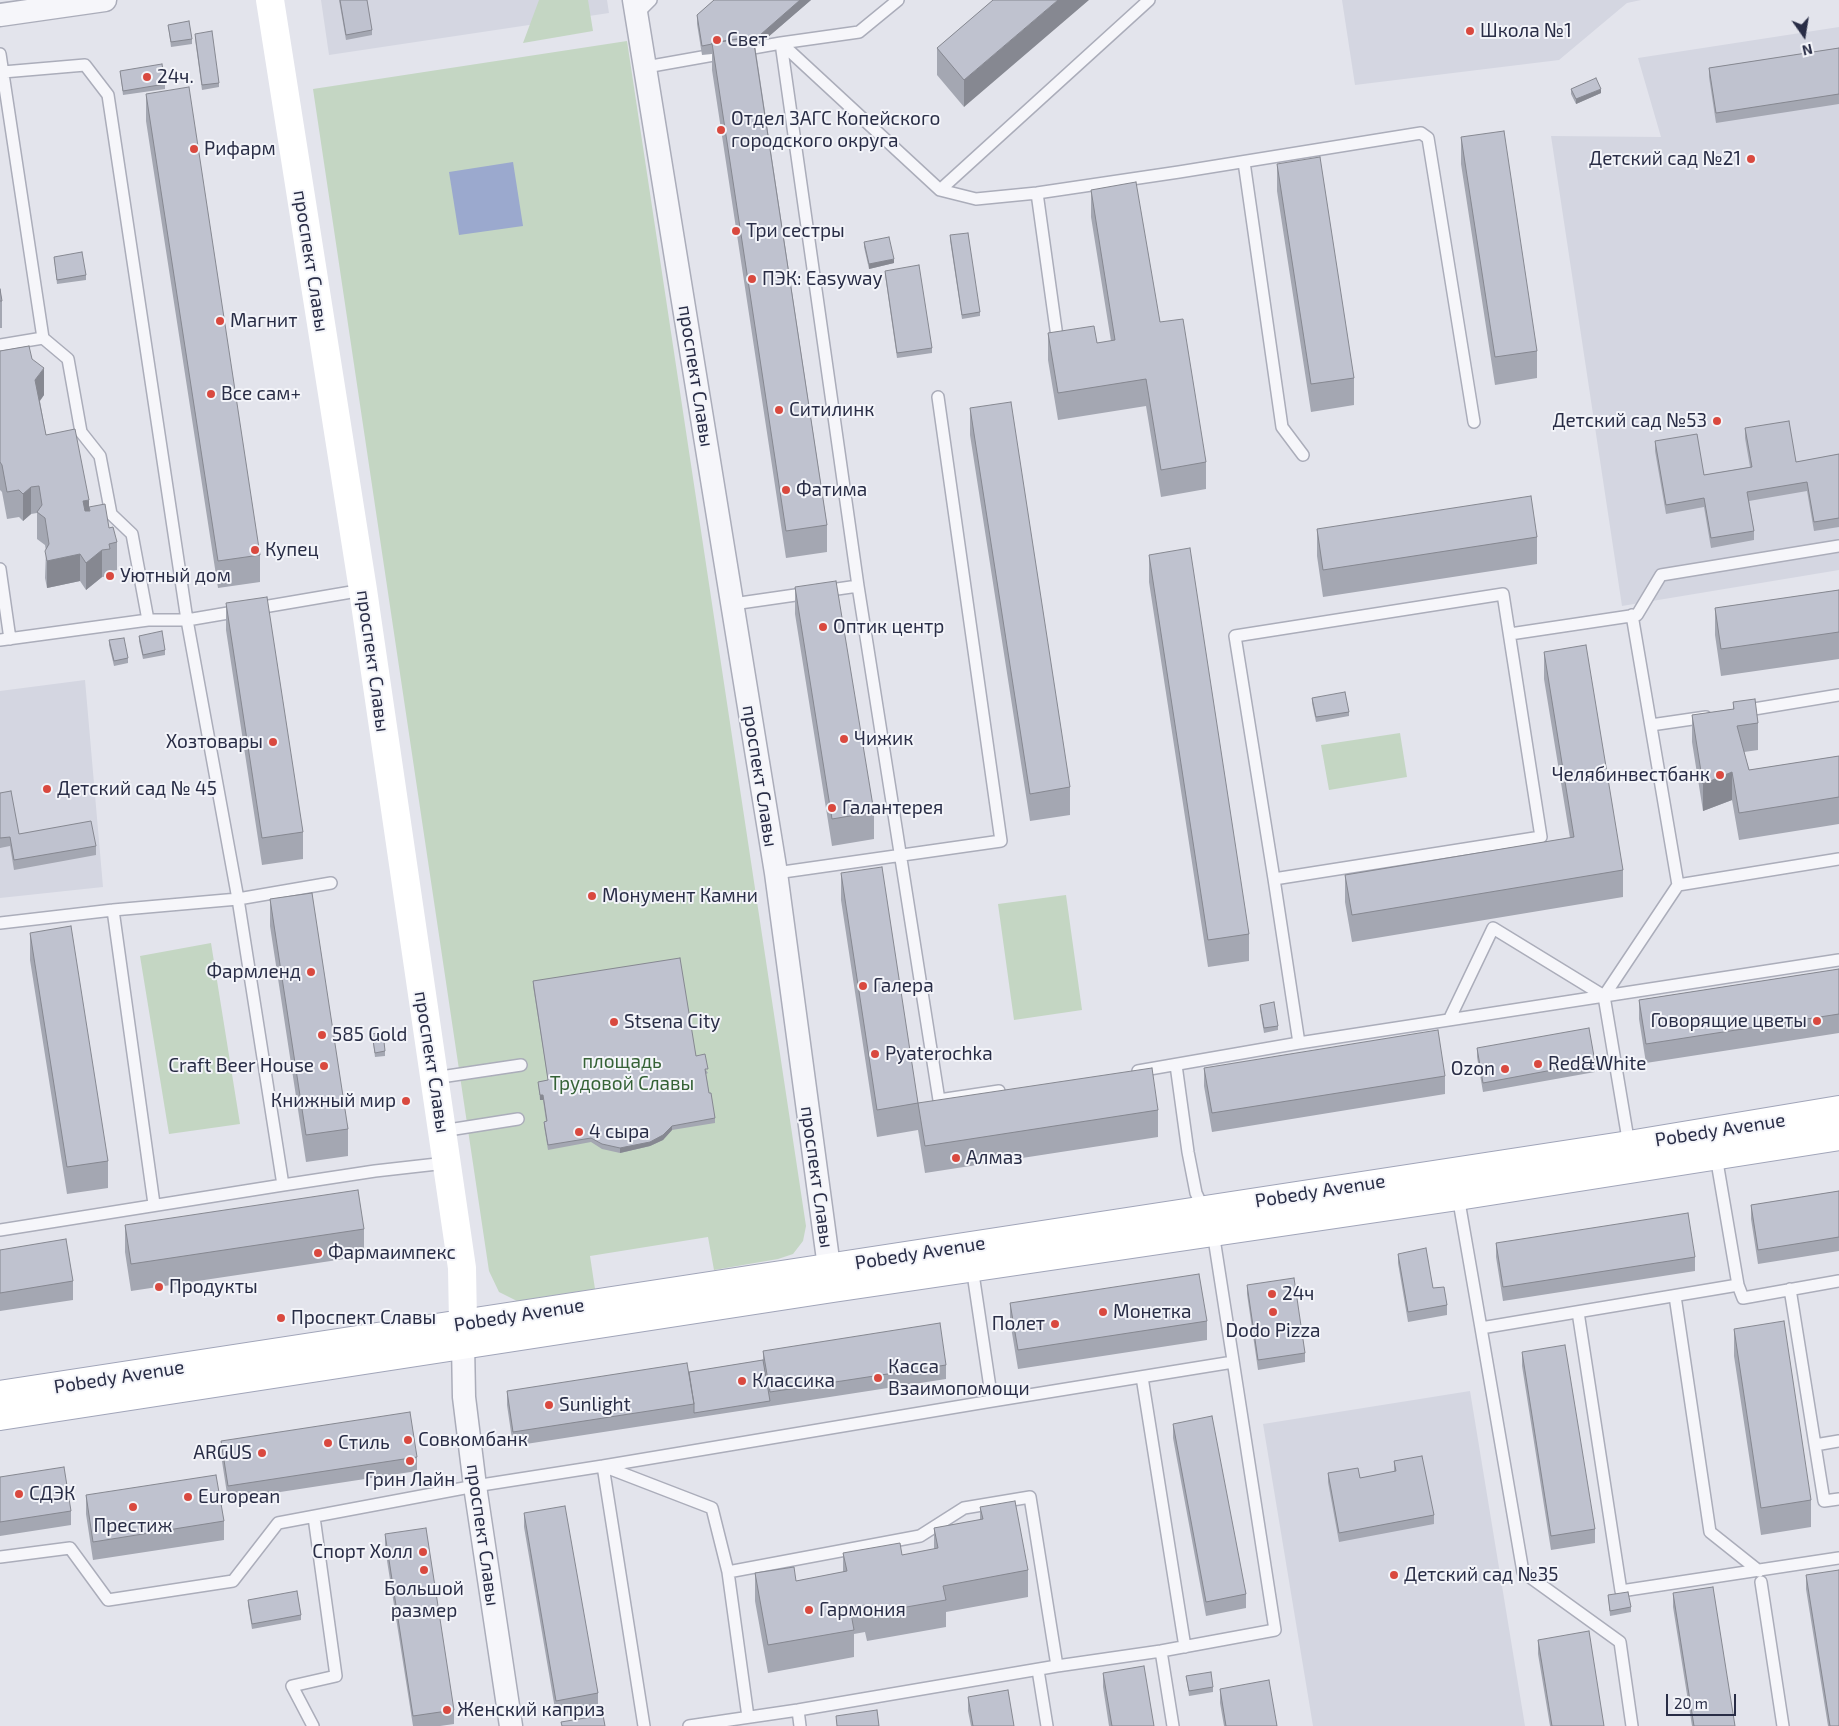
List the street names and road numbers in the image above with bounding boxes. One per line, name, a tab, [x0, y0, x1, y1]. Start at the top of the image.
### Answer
street label: проспект Славы	[289, 188, 333, 334]
street label: проспект Славы	[674, 303, 718, 449]
street label: проспект Славы	[352, 588, 394, 734]
street label: проспект Славы	[738, 703, 782, 849]
street label: проспект Славы	[410, 989, 454, 1135]
street label: проспект Славы	[796, 1104, 838, 1250]
street label: Pobedy Avenue	[1653, 1108, 1787, 1152]
street label: Pobedy Avenue	[1253, 1169, 1387, 1213]
street label: Pobedy Avenue	[853, 1231, 987, 1275]
street label: Pobedy Avenue	[452, 1293, 586, 1337]
street label: Pobedy Avenue	[52, 1355, 186, 1399]
street label: проспект Славы	[462, 1462, 504, 1608]

